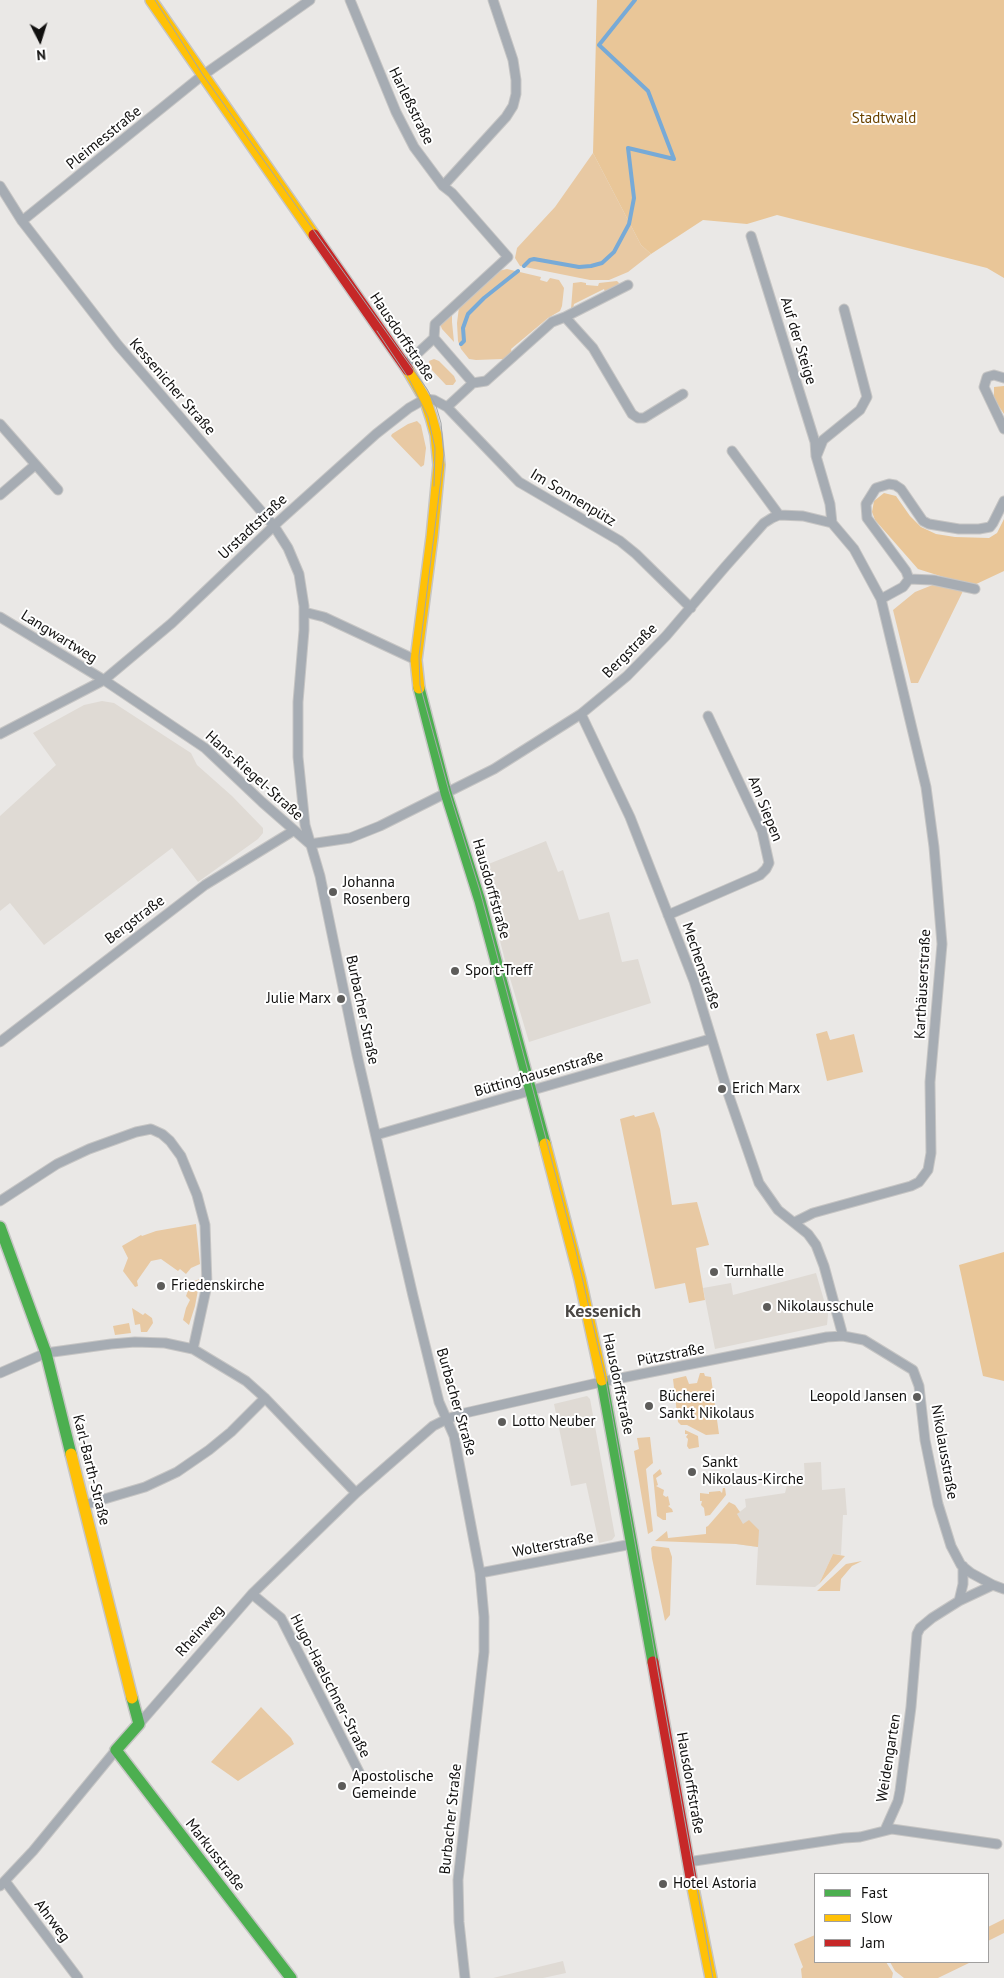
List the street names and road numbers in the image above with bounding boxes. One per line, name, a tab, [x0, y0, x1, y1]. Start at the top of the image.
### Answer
street label: Harleßstraße	[385, 64, 437, 148]
street label: Pleimesstraße	[63, 102, 145, 174]
street label: Hausdorffstraße	[366, 289, 438, 385]
street label: Auf der Steige	[776, 295, 820, 387]
street label: Kessenicher Straße	[125, 335, 219, 439]
street label: Im Sonnenpütz	[527, 465, 619, 531]
street label: Urstadtstraße	[215, 491, 291, 563]
street label: Langwartweg	[17, 606, 101, 668]
street label: Bergstraße	[599, 620, 661, 682]
street label: Hans-Riegel-Straße	[201, 727, 307, 825]
street label: Am Siepen	[744, 774, 786, 844]
street label: Hausdorffstraße	[468, 837, 514, 941]
street label: Bergstraße	[102, 892, 168, 948]
street label: Mechenstraße	[678, 920, 724, 1012]
street label: Karthäuserstraße	[911, 929, 935, 1039]
street label: Burbacher Straße	[342, 954, 382, 1066]
street label: Büttinghausenstraße	[472, 1047, 606, 1101]
street label: Hausdorffstraße	[598, 1332, 638, 1436]
street label: Pützstraße	[636, 1340, 706, 1370]
street label: Burbacher Straße	[432, 1346, 480, 1458]
street label: Nikolausstraße	[927, 1403, 961, 1501]
street label: Karl-Barth-Straße	[69, 1413, 113, 1527]
street label: Wolterstraße	[511, 1528, 595, 1562]
street label: Rheinweg	[172, 1601, 228, 1661]
street label: Hugo-Haelschner-Straße	[286, 1611, 374, 1761]
street label: Weidengarten	[873, 1713, 905, 1803]
street label: Hausdorffstraße	[672, 1731, 708, 1835]
street label: Burbacher Straße	[436, 1763, 466, 1875]
street label: Markusstraße	[181, 1815, 249, 1895]
street label: Ahrweg	[30, 1896, 74, 1946]

